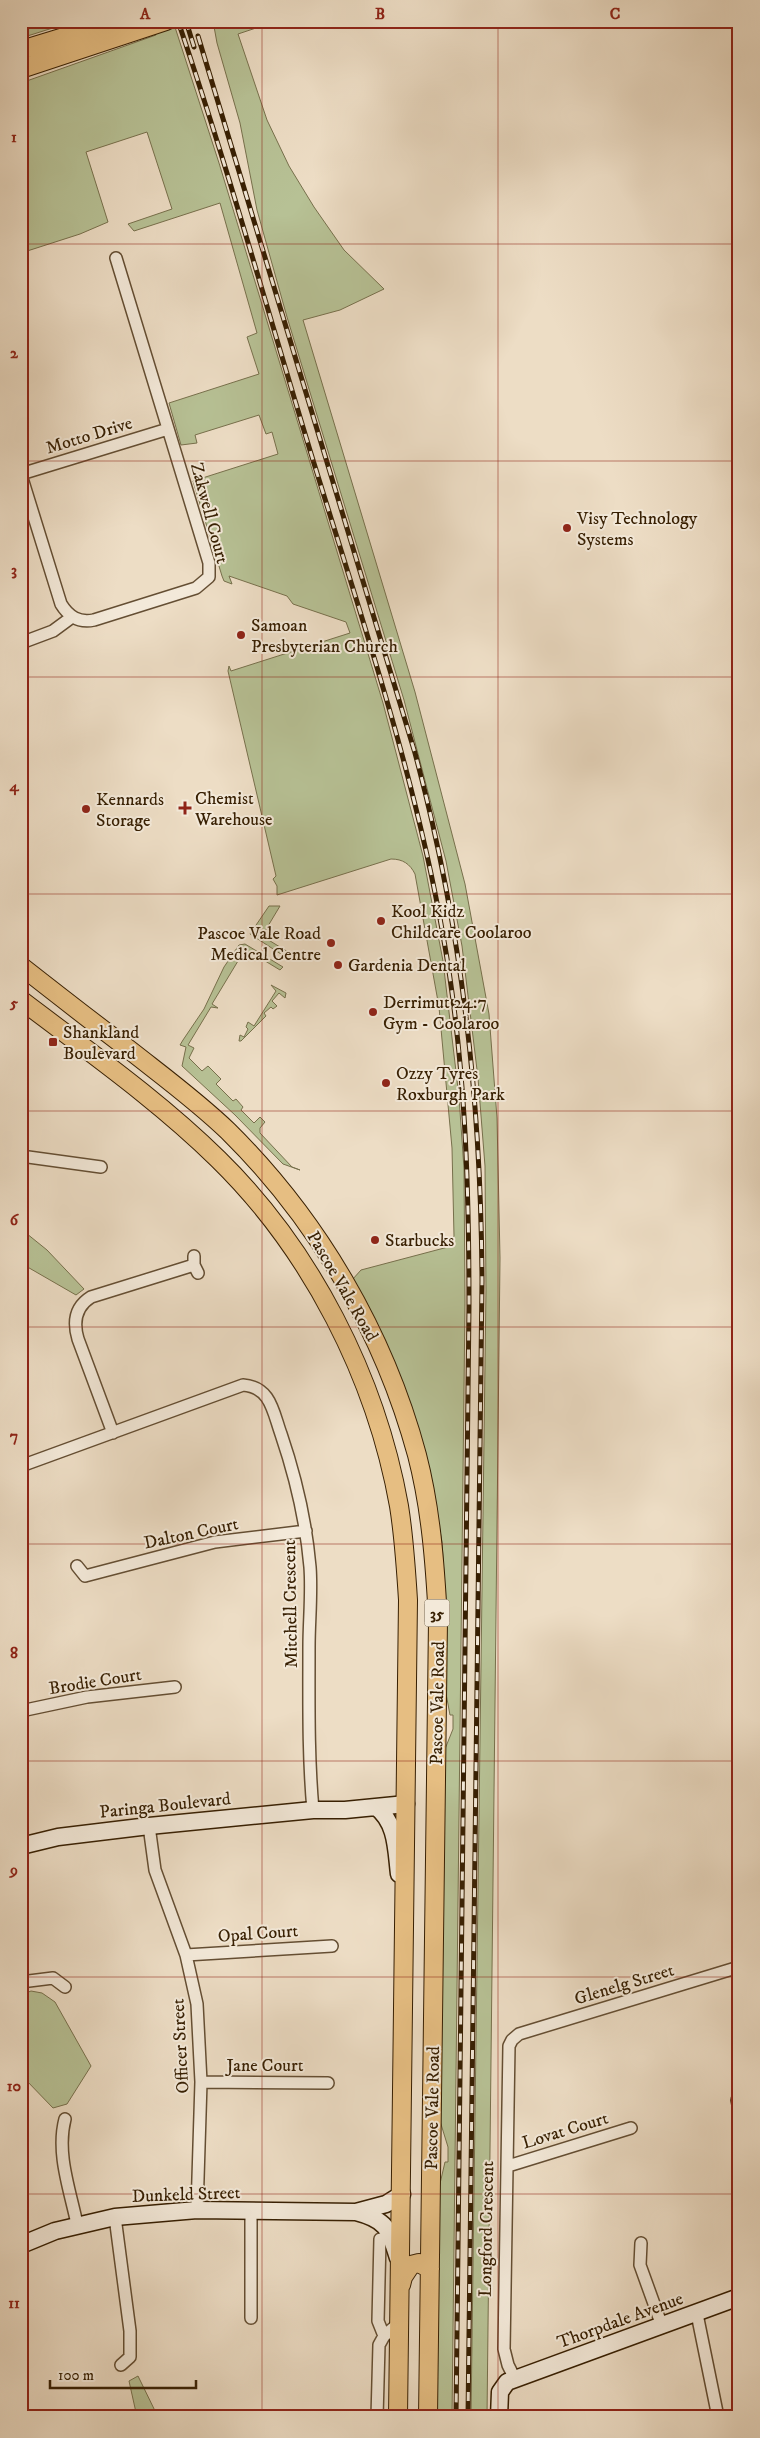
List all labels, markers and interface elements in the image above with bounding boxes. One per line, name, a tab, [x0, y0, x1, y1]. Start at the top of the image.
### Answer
text: A	[139, 4, 151, 24]
text: B	[375, 4, 385, 24]
text: C	[610, 4, 620, 24]
text: 1	[11, 127, 17, 147]
text: 2	[10, 343, 19, 363]
street label: Motto Drive	[43, 412, 135, 460]
street label: Zakwell Court	[185, 460, 233, 566]
place label: Visy Technology Systems	[576, 508, 698, 551]
marker: Visy Technology Systems	[561, 522, 573, 534]
text: 3	[11, 560, 17, 580]
place label: Samoan Presbyterian Church	[251, 615, 398, 658]
marker: Samoan Presbyterian Church	[235, 629, 247, 641]
text: 4	[8, 776, 19, 796]
place label: Chemist Warehouse	[194, 788, 273, 831]
place label: Kennards Storage	[96, 789, 164, 832]
marker: Chemist Warehouse	[179, 802, 191, 814]
marker: Kennards Storage	[80, 803, 92, 815]
place label: Kool Kidz Childcare Coolaroo	[391, 901, 532, 944]
marker: Kool Kidz Childcare Coolaroo	[375, 915, 387, 927]
place label: Pascoe Vale Road Medical Centre	[197, 923, 321, 966]
marker: Pascoe Vale Road Medical Centre	[325, 937, 337, 949]
place label: Gardenia Dental	[348, 955, 466, 977]
marker: Gardenia Dental	[332, 959, 344, 971]
place label: Derrimut 24:7 Gym - Coolaroo	[383, 992, 500, 1035]
text: 5	[9, 993, 18, 1013]
marker: Derrimut 24:7 Gym - Coolaroo	[367, 1006, 379, 1018]
place label: Shankland Boulevard	[63, 1022, 139, 1065]
marker: Shankland Boulevard	[47, 1036, 59, 1048]
place label: Ozzy Tyres Roxburgh Park	[396, 1063, 505, 1106]
marker: Ozzy Tyres Roxburgh Park	[380, 1077, 392, 1089]
text: 6	[10, 1210, 20, 1230]
street label: Pascoe Vale Road	[302, 1227, 383, 1346]
place label: Starbucks	[385, 1230, 454, 1252]
marker: Starbucks	[369, 1234, 381, 1246]
text: 7	[10, 1426, 18, 1446]
street label: Dalton Court	[142, 1513, 241, 1555]
street label: Mitchell Crescent	[279, 1539, 303, 1668]
road number: 35	[424, 1600, 450, 1626]
street label: Pascoe Vale Road	[426, 1641, 450, 1765]
text: 8	[10, 1643, 18, 1663]
street label: Brodie Court	[47, 1664, 143, 1700]
street label: Paringa Boulevard	[98, 1788, 232, 1824]
text: 9	[9, 1860, 18, 1880]
street label: Opal Court	[217, 1920, 299, 1948]
street label: Glenelg Street	[572, 1959, 677, 2011]
street label: Officer Street	[168, 1998, 194, 2094]
street label: Pascoe Vale Road	[421, 2046, 445, 2170]
street label: Jane Court	[225, 2055, 304, 2077]
text: 10	[7, 2076, 22, 2096]
street label: Lovat Court	[520, 2107, 611, 2154]
street label: Longford Crescent	[475, 2161, 499, 2297]
street label: Dunkeld Street	[131, 2182, 241, 2208]
street label: Thorpdale Avenue	[554, 2288, 686, 2354]
text: 11	[8, 2293, 20, 2313]
scale bar	[50, 2358, 196, 2390]
text: 100 m	[58, 2366, 94, 2385]

